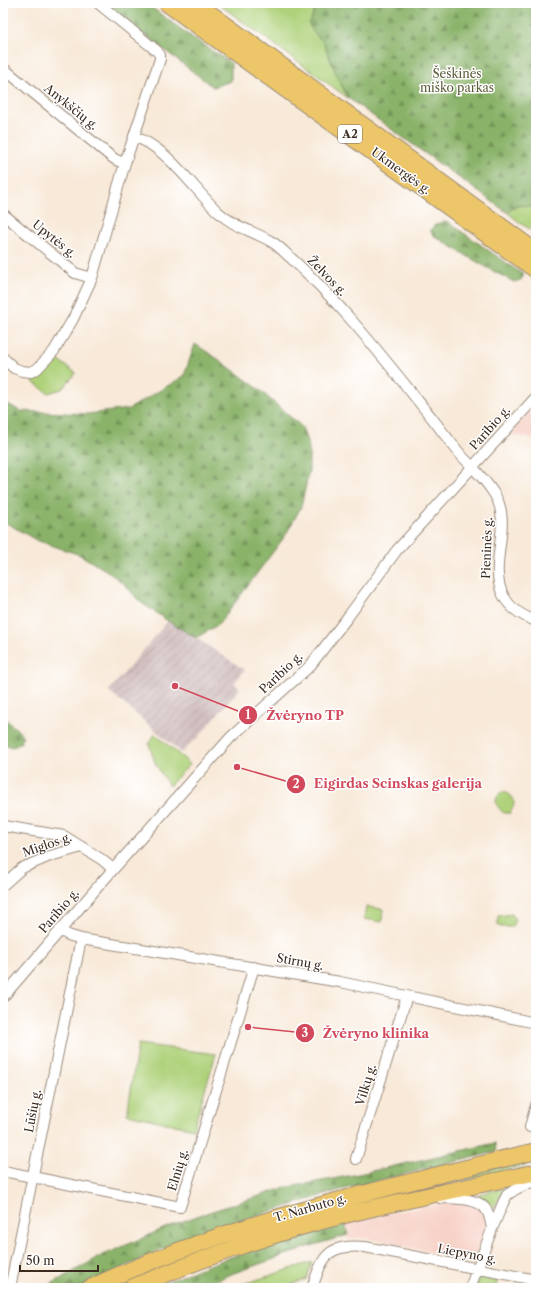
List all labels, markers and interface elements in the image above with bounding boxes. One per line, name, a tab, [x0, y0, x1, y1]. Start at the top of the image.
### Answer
park label: Šeškinės miško parkas	[420, 65, 494, 95]
street label: Anykščių g.	[41, 80, 101, 133]
road number: A2	[338, 125, 362, 143]
street label: Ukmergės g.	[369, 144, 434, 197]
street label: Upytės g.	[30, 217, 79, 261]
street label: Želvos g.	[305, 252, 351, 299]
street label: Paribio g.	[466, 403, 513, 453]
street label: Pieninės g.	[478, 517, 495, 579]
street label: Paribio g.	[256, 649, 305, 696]
callout: Žvėryno TP	[238, 703, 352, 728]
text: 1	[245, 707, 251, 722]
text: Žvėryno TP	[266, 707, 344, 723]
callout: Eigirdas Scinskas galerija	[286, 771, 490, 796]
text: Eigirdas Scinskas galerija	[314, 775, 483, 791]
text: 2	[292, 776, 300, 791]
street label: Miglos g.	[20, 829, 73, 860]
street label: Paribio g.	[35, 885, 82, 936]
street label: Stirnų g.	[275, 950, 325, 973]
callout: Žvėryno klinika	[295, 1021, 438, 1046]
text: 3	[302, 1025, 309, 1040]
text: Žvėryno klinika	[323, 1025, 430, 1041]
street label: Vilkų g.	[352, 1062, 379, 1108]
street label: Lūšių g.	[21, 1088, 44, 1134]
street label: Elnių g.	[164, 1147, 191, 1193]
street label: T. Narbuto g.	[272, 1190, 348, 1225]
street label: Liepyno g.	[436, 1240, 498, 1267]
scale bar	[20, 1247, 98, 1273]
text: 50 m	[26, 1253, 55, 1268]

